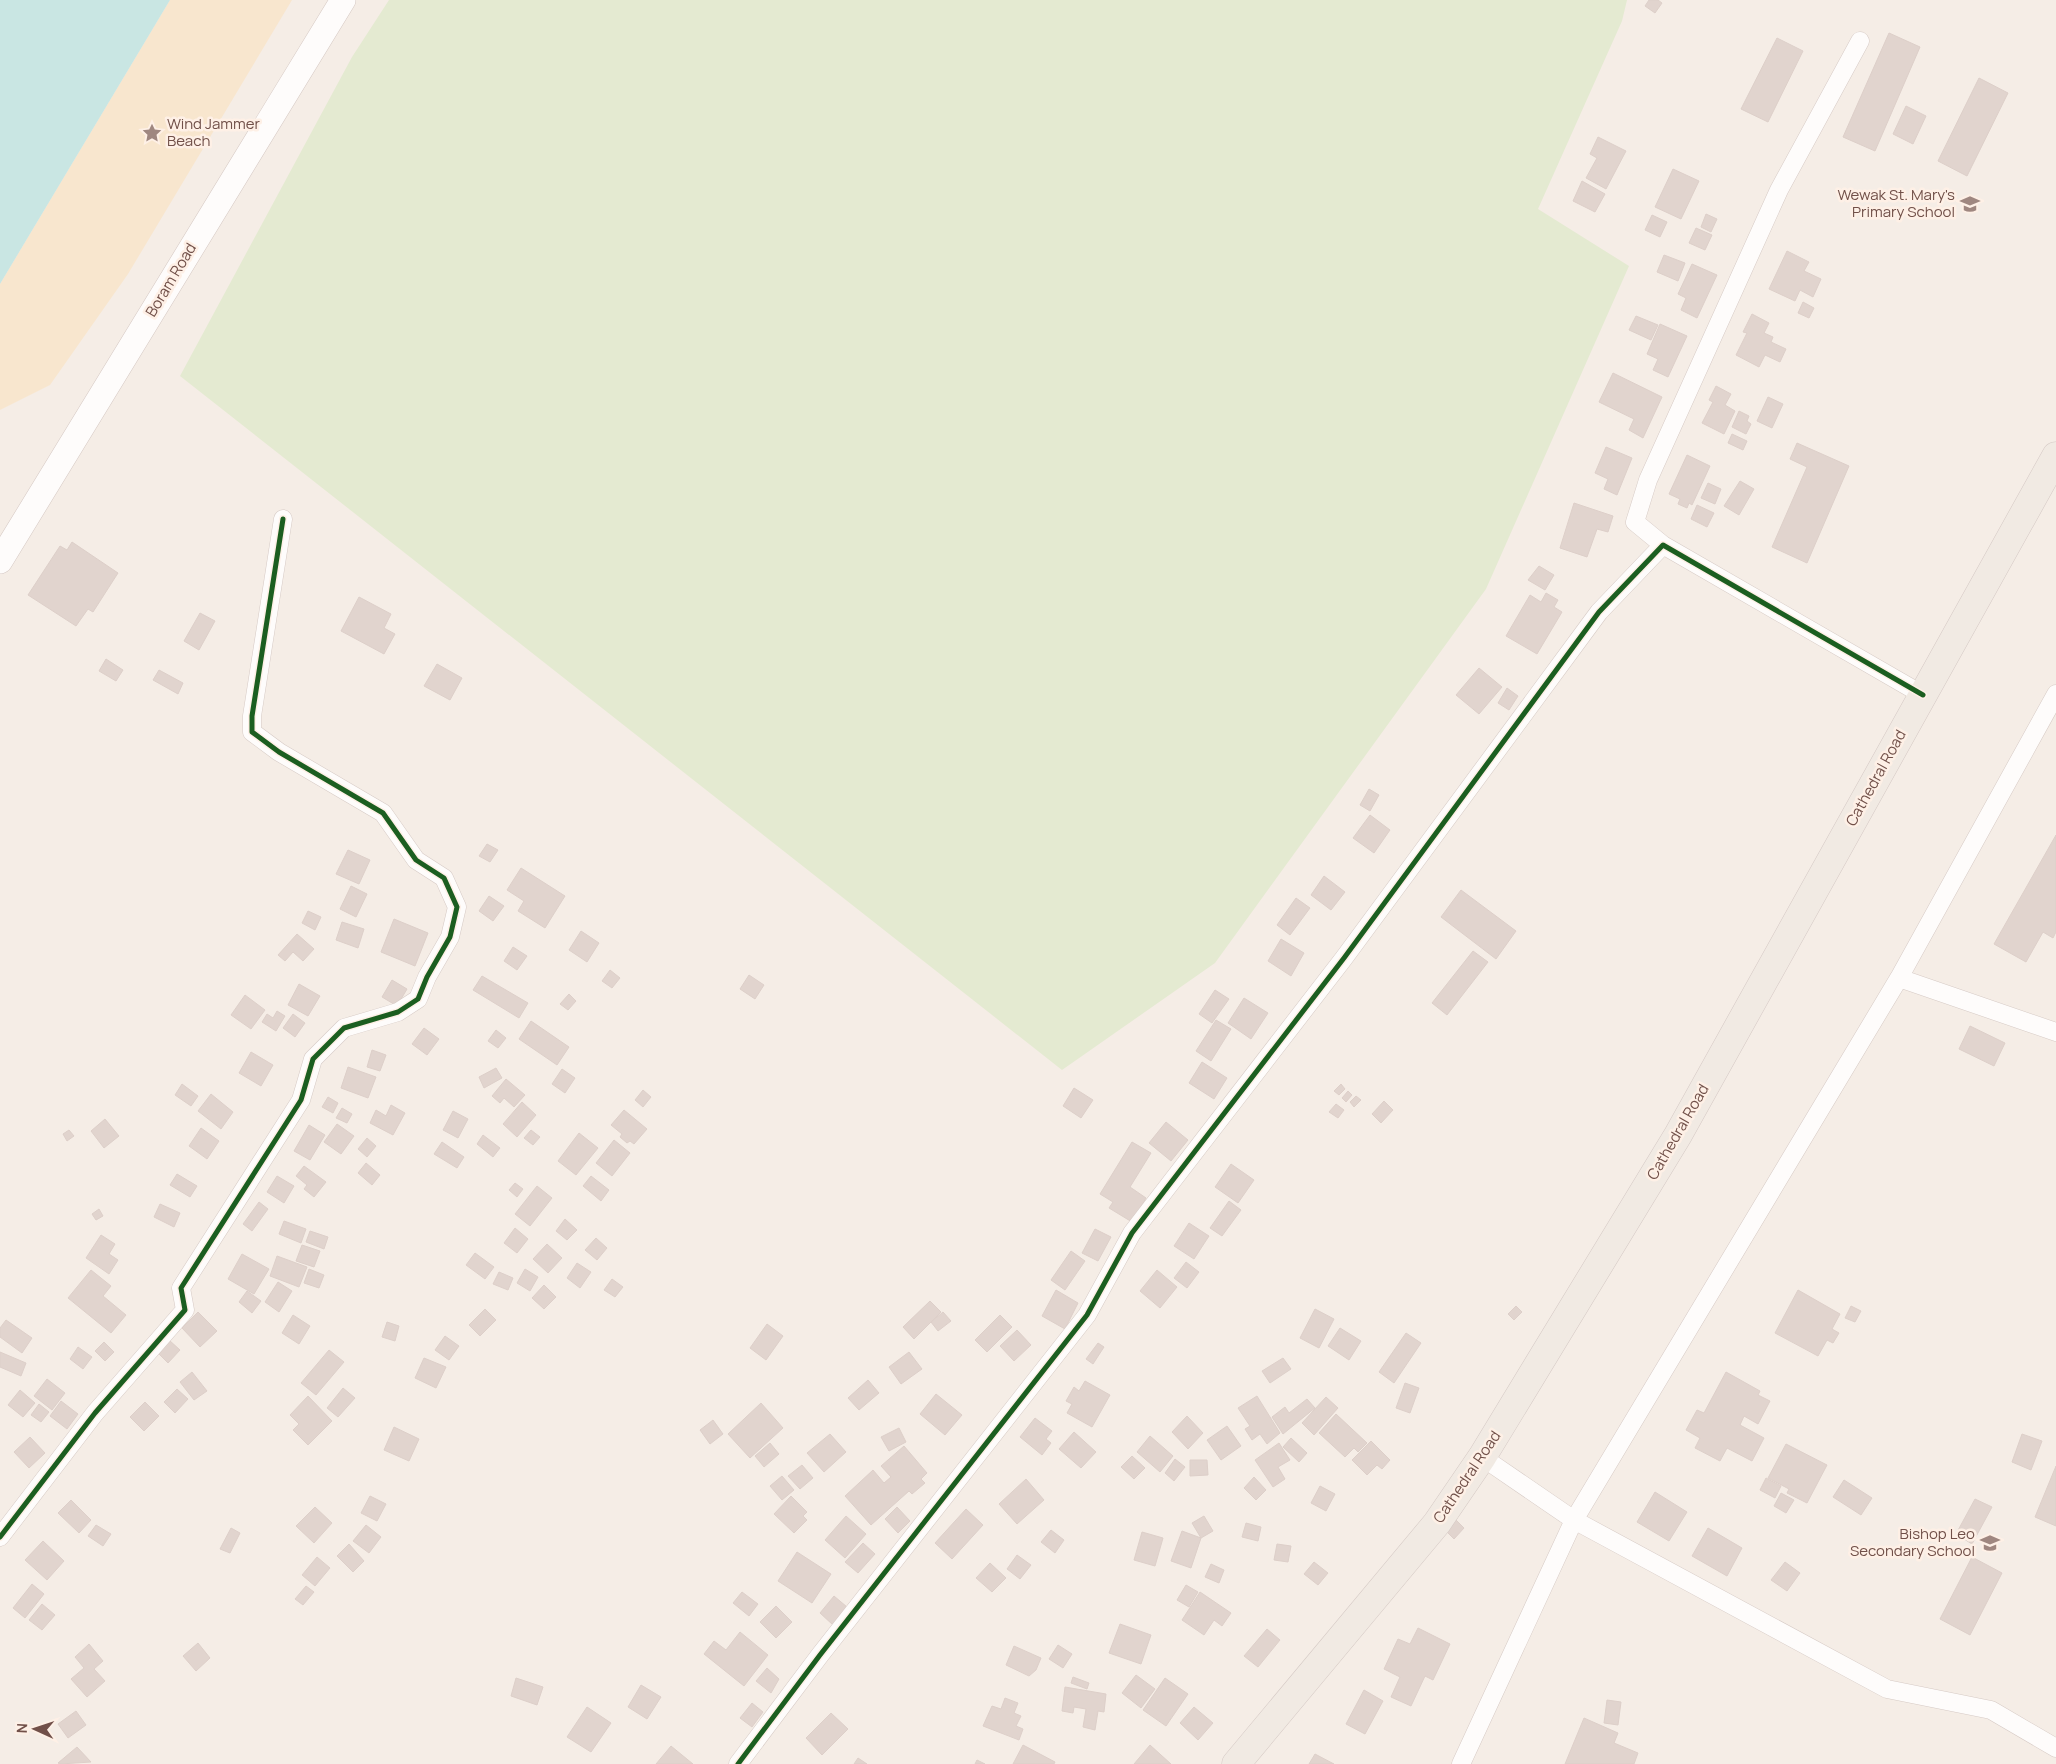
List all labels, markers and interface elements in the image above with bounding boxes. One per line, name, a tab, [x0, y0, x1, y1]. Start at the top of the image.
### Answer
place label: Wind Jammer Beach	[167, 113, 260, 151]
place icon: Wind Jammer Beach	[141, 122, 163, 144]
place label: Wewak St. Mary's Primary School	[1837, 184, 1955, 222]
school or university icon: Wewak St. Mary's Primary School	[1959, 193, 1981, 215]
street label: Boram Road	[140, 239, 201, 321]
street label: Cathedral Road	[1840, 726, 1911, 830]
street label: Cathedral Road	[1642, 1080, 1713, 1183]
street label: Cathedral Road	[1428, 1426, 1505, 1527]
place label: Bishop Leo Secondary School	[1850, 1523, 1975, 1561]
school or university icon: Bishop Leo Secondary School	[1979, 1532, 2001, 1554]
north arrow	[10, 1704, 60, 1754]
text: N	[12, 1723, 31, 1734]

